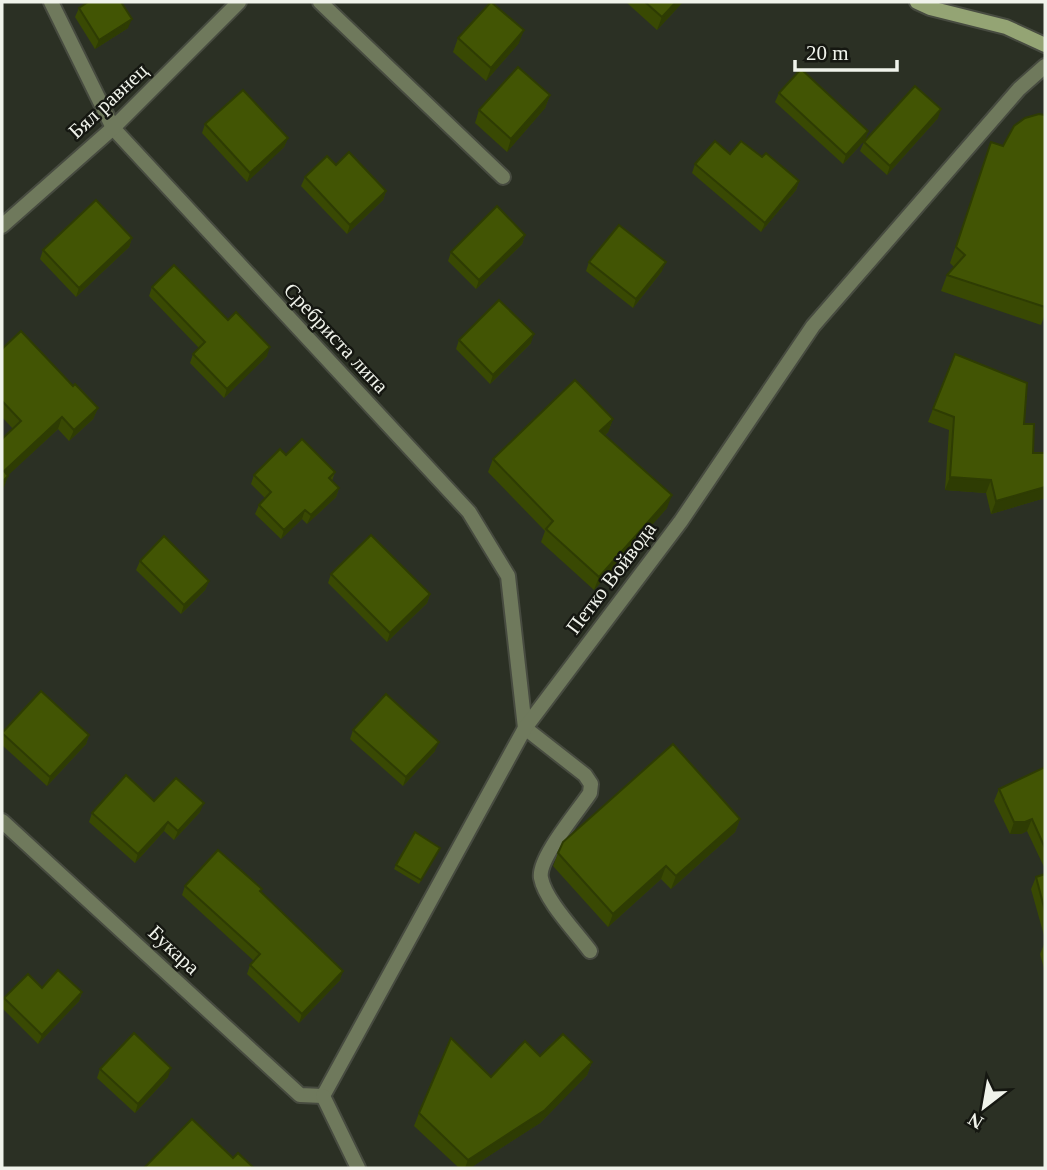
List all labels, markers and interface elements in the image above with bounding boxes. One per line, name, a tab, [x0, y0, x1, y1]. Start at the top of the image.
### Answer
scale bar	[795, 28, 897, 72]
text: 20 m	[806, 41, 849, 65]
street label: Бял равнец	[64, 58, 152, 144]
street label: Сребриста липа	[279, 278, 394, 399]
street label: Петко Войвода	[561, 517, 661, 639]
street label: Букара	[143, 920, 205, 980]
north arrow	[949, 1072, 1019, 1142]
text: N	[964, 1108, 987, 1134]

